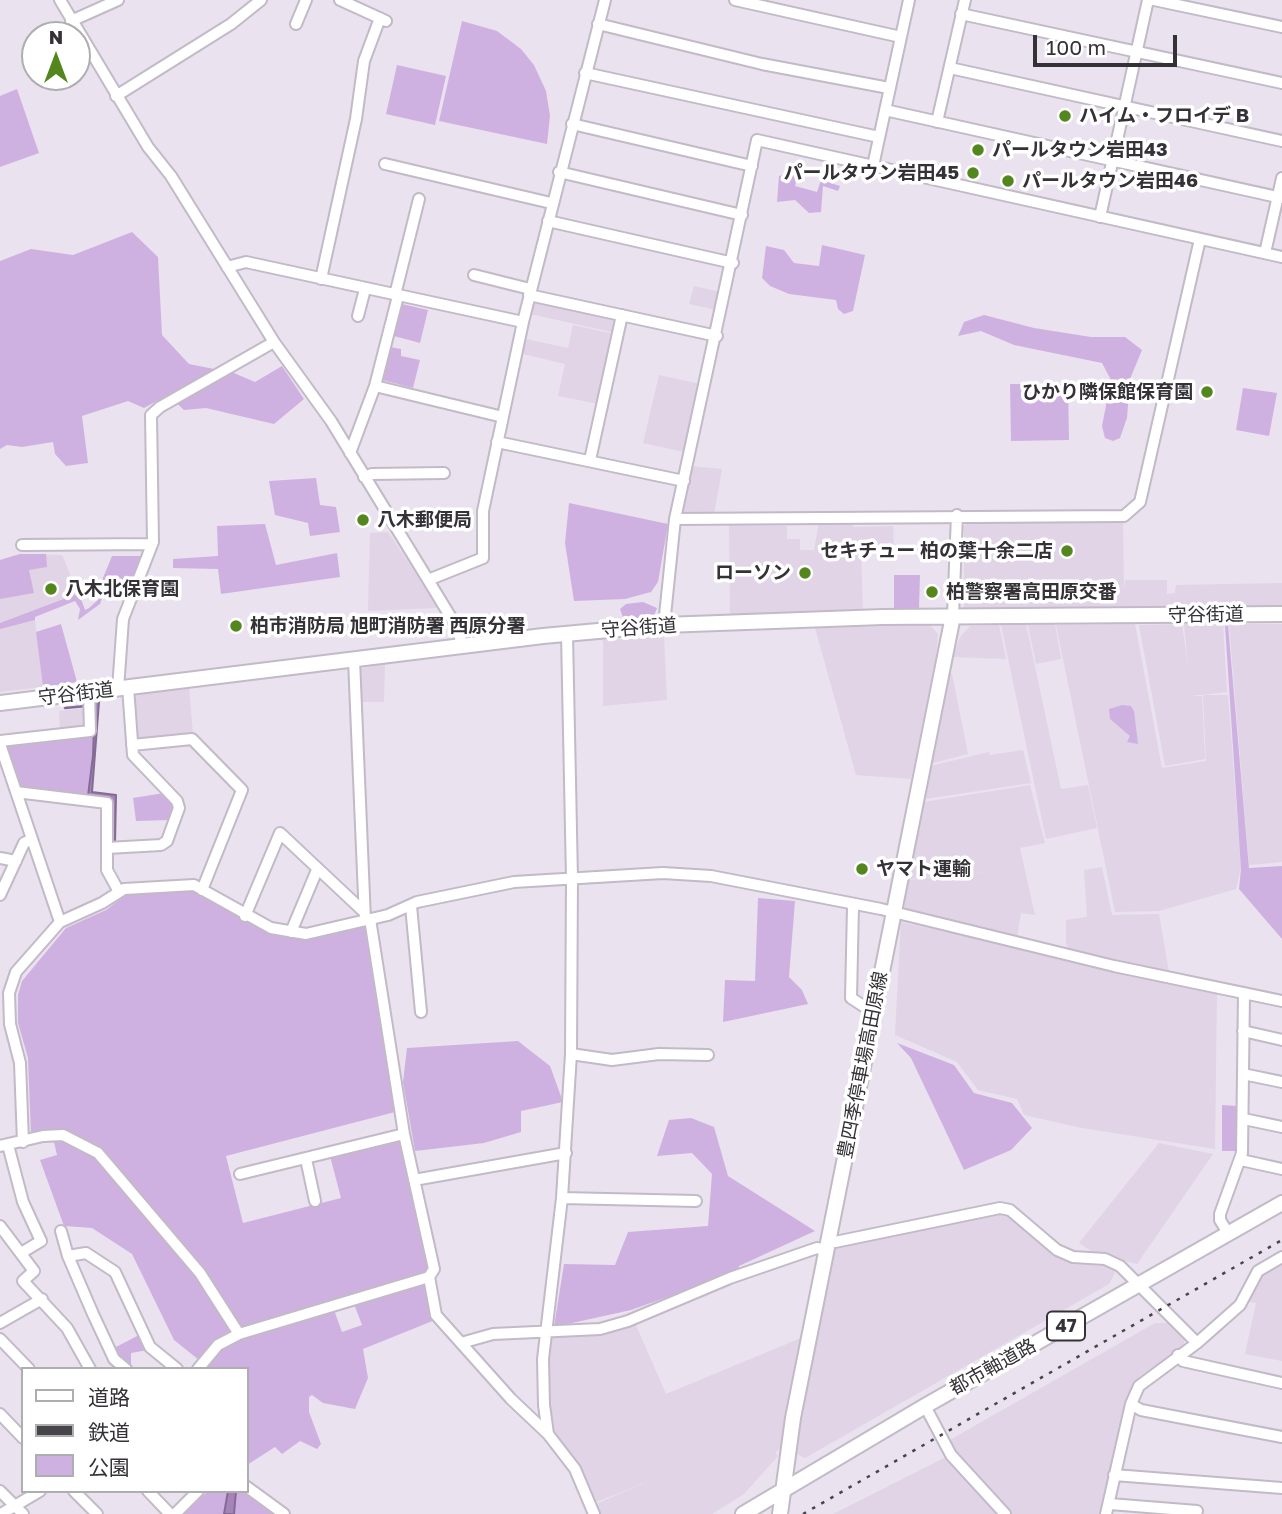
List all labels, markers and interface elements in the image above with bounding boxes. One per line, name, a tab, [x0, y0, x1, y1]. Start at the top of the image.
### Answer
north arrow	[21, 21, 91, 91]
scale bar	[1037, 21, 1180, 65]
text: N	[49, 25, 63, 48]
text: 100 m	[1046, 34, 1106, 60]
place label: ハイム・フロイデ B	[1079, 105, 1249, 127]
marker: ハイム・フロイデ B	[1057, 108, 1073, 124]
place label: パールタウン岩田43	[992, 139, 1167, 161]
marker: パールタウン岩田43	[970, 142, 986, 158]
place label: パールタウン岩田45	[784, 162, 959, 184]
marker: パールタウン岩田45	[965, 165, 981, 181]
place label: パールタウン岩田46	[1022, 170, 1198, 192]
marker: パールタウン岩田46	[1000, 173, 1016, 189]
place label: ひかり隣保館保育園	[1022, 381, 1193, 403]
marker: ひかり隣保館保育園	[1199, 384, 1215, 400]
place label: 八木郵便局	[377, 509, 472, 531]
marker: 八木郵便局	[355, 512, 371, 528]
place label: セキチュー 柏の葉十余二店	[820, 540, 1053, 562]
marker: セキチュー 柏の葉十余二店	[1059, 543, 1075, 559]
place label: ローソン	[715, 562, 791, 584]
marker: ローソン	[797, 565, 813, 581]
place label: 八木北保育園	[65, 578, 179, 600]
marker: 八木北保育園	[43, 581, 59, 597]
place label: 柏警察署高田原交番	[946, 581, 1117, 603]
marker: 柏警察署高田原交番	[924, 584, 940, 600]
street label: 守谷街道	[1168, 603, 1244, 627]
street label: 守谷街道	[600, 614, 678, 642]
place label: 柏市消防局 旭町消防署 西原分署	[250, 615, 525, 637]
marker: 柏市消防局 旭町消防署 西原分署	[228, 618, 244, 634]
street label: 守谷街道	[37, 678, 115, 710]
place label: ヤマト運輸	[876, 858, 971, 880]
marker: ヤマト運輸	[854, 861, 870, 877]
street label: 豊四季停車場高田原線	[834, 970, 892, 1160]
road number: 47	[1047, 1311, 1085, 1340]
street label: 都市軸道路	[946, 1334, 1040, 1400]
legend	[21, 1367, 248, 1493]
text: 道路	[88, 1384, 130, 1410]
text: 鉄道	[88, 1419, 130, 1445]
text: 公園	[88, 1454, 130, 1480]

